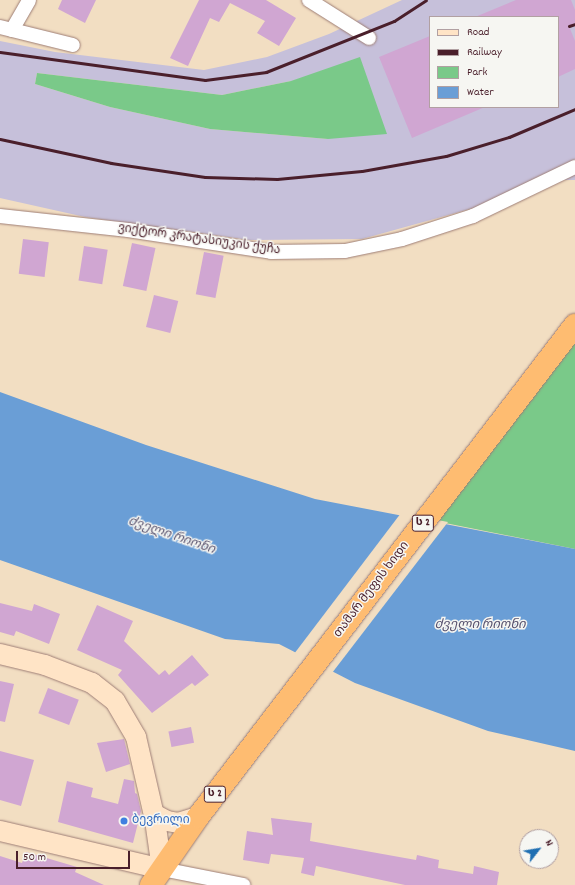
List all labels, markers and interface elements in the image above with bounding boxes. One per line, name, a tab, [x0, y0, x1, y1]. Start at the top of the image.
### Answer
legend	[429, 16, 559, 108]
text: Road	[467, 24, 489, 41]
text: Railway	[467, 44, 502, 61]
text: Park	[467, 64, 487, 81]
text: Water	[467, 84, 494, 101]
street label: ვიქტორ კრატასიუკის ქუჩა	[117, 221, 281, 259]
road number: ს 2	[411, 514, 435, 532]
water label: ძველი რიონი	[125, 515, 217, 559]
street label: თამარ მეფის ხიდი	[331, 539, 413, 641]
water label: ძველი რიონი	[434, 618, 526, 634]
road number: ს 2	[203, 785, 227, 803]
place label: ბევრილი	[132, 814, 190, 828]
marker: ბევრილი	[119, 816, 129, 826]
north arrow	[519, 829, 559, 869]
text: N	[540, 837, 557, 850]
scale bar	[18, 843, 132, 869]
text: 50 m	[23, 849, 46, 866]

